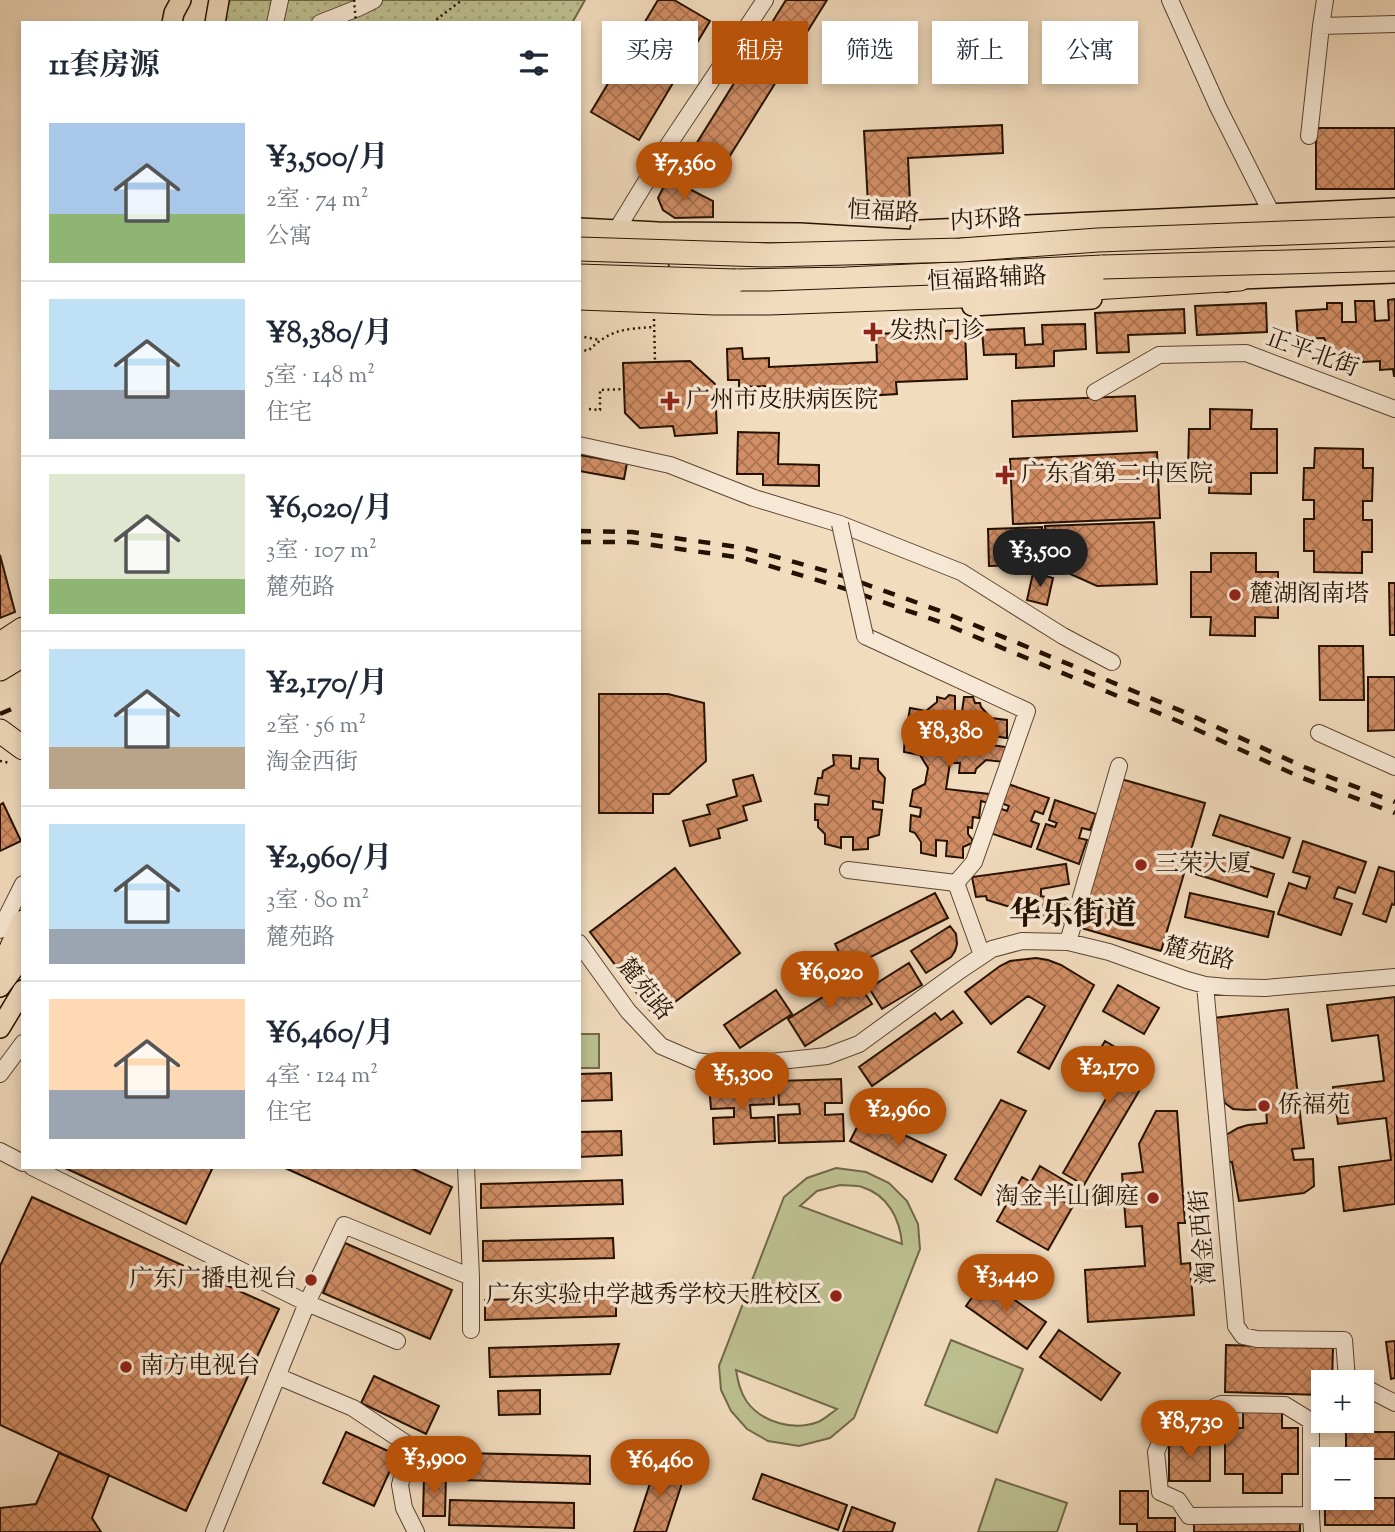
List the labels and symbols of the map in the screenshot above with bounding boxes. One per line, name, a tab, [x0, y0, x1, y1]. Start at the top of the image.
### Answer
pin: ¥7,360	[627, 142, 741, 202]
street label: 恒福路	[846, 194, 920, 232]
street label: 内环路	[949, 202, 1023, 240]
street label: 恒福路辅路	[926, 260, 1048, 300]
place label: 发热门诊	[889, 315, 985, 349]
marker: 发热门诊	[863, 322, 883, 342]
street label: 正平北街	[1261, 322, 1363, 386]
place label: 广州市皮肤病医院	[686, 384, 878, 418]
marker: 广州市皮肤病医院	[660, 391, 680, 411]
place label: 广东省第二中医院	[1021, 458, 1213, 492]
marker: 广东省第二中医院	[995, 465, 1015, 485]
pin: ¥3,500	[983, 530, 1097, 589]
place label: 麓湖阁南塔	[1249, 578, 1369, 612]
marker: 麓湖阁南塔	[1227, 587, 1243, 603]
pin: ¥8,380	[893, 710, 1007, 770]
place label: 三荣大厦	[1155, 848, 1251, 882]
marker: 三荣大厦	[1133, 857, 1149, 873]
district label: 华乐街道	[1009, 893, 1137, 939]
street label: 麓苑路	[1160, 930, 1238, 980]
street label: 麓苑路	[608, 951, 680, 1029]
pin: ¥6,020	[773, 951, 887, 1011]
pin: ¥2,170	[1051, 1046, 1165, 1106]
pin: ¥5,300	[685, 1052, 799, 1112]
pin: ¥2,960	[841, 1088, 955, 1148]
place label: 侨福苑	[1278, 1089, 1350, 1123]
marker: 侨福苑	[1256, 1098, 1272, 1114]
place label: 淘金半山御庭	[995, 1181, 1139, 1215]
street label: 淘金西街	[1183, 1188, 1225, 1286]
marker: 淘金半山御庭	[1145, 1190, 1161, 1206]
pin: ¥3,440	[949, 1254, 1063, 1314]
place label: 广东广播电视台	[129, 1263, 297, 1297]
marker: 广东广播电视台	[303, 1272, 319, 1288]
place label: 广东实验中学越秀学校天胜校区	[486, 1279, 822, 1313]
marker: 广东实验中学越秀学校天胜校区	[828, 1288, 844, 1304]
place label: 南方电视台	[140, 1350, 260, 1384]
marker: 南方电视台	[118, 1359, 134, 1375]
pin: ¥8,730	[1133, 1400, 1247, 1460]
pin: ¥3,900	[377, 1436, 491, 1496]
pin: ¥6,460	[603, 1440, 717, 1499]

